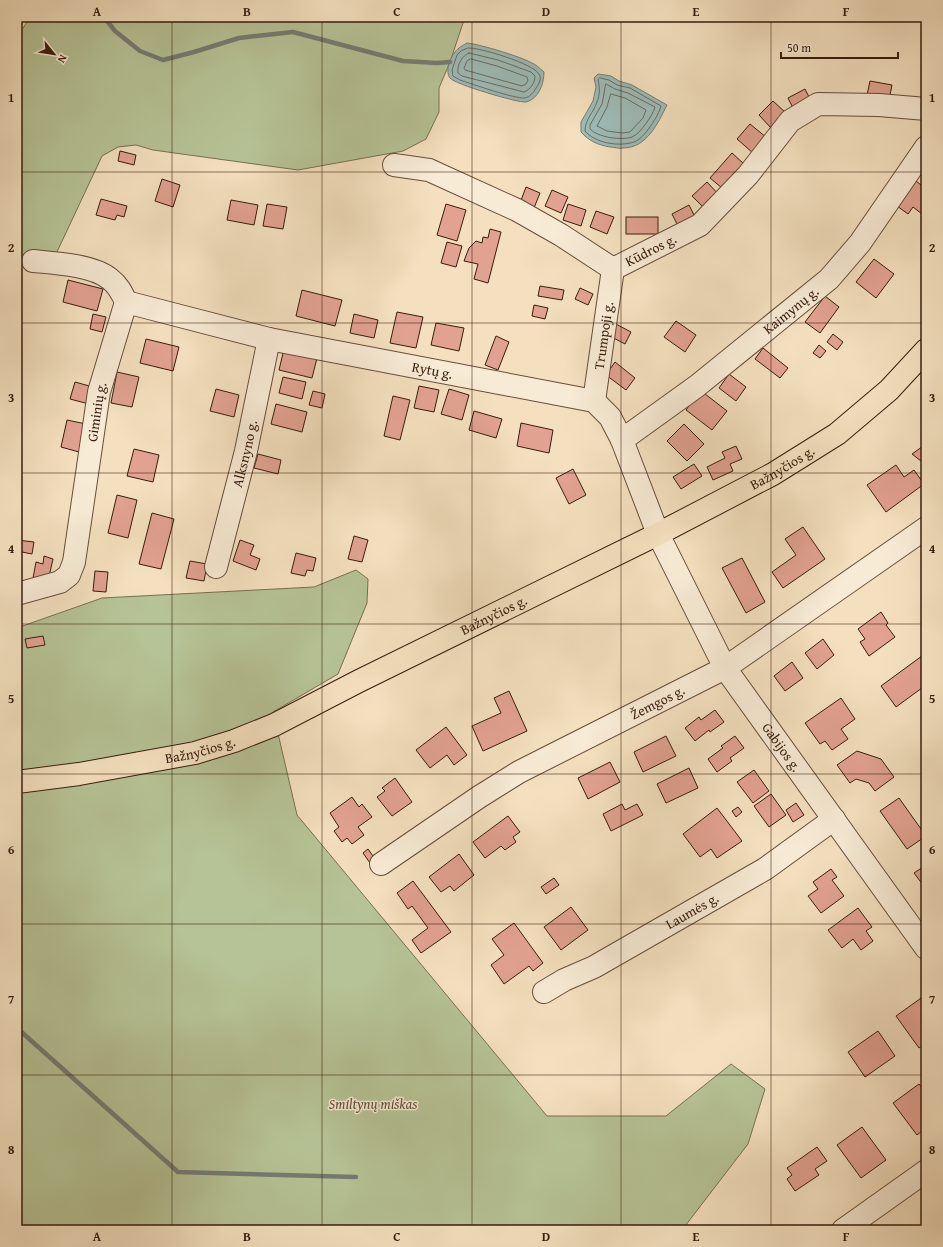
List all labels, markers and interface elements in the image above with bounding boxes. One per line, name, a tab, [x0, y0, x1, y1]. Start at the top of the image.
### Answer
text: A	[93, 2, 102, 21]
text: B	[243, 2, 251, 21]
text: C	[393, 2, 401, 21]
text: D	[542, 2, 550, 21]
text: E	[693, 2, 700, 21]
text: F	[843, 2, 850, 21]
north arrow	[34, 34, 74, 74]
scale bar	[781, 34, 898, 60]
text: 50 m	[787, 39, 811, 56]
text: N	[54, 52, 71, 67]
text: 1	[8, 88, 14, 107]
text: 1	[929, 88, 935, 107]
street label: Kūdros g.	[622, 229, 680, 271]
text: 2	[8, 238, 15, 257]
text: 2	[929, 238, 936, 257]
street label: Kaimynų g.	[759, 281, 823, 339]
street label: Trumpoji g.	[589, 300, 618, 371]
street label: Rytų g.	[410, 356, 454, 384]
street label: Giminių g.	[82, 379, 112, 443]
text: 3	[8, 388, 14, 407]
text: 3	[929, 388, 935, 407]
street label: Alksnyno g.	[227, 418, 262, 489]
street label: Bažnyčios g.	[746, 441, 818, 494]
text: 4	[8, 539, 15, 558]
text: 4	[929, 539, 936, 558]
street label: Bažnyčios g.	[457, 590, 530, 640]
street label: Žemgos g.	[627, 680, 688, 724]
text: 5	[8, 689, 15, 708]
text: 5	[929, 689, 936, 708]
street label: Gabijos g.	[757, 719, 806, 776]
street label: Bažnyčios g.	[163, 731, 238, 768]
text: 6	[8, 840, 15, 859]
text: 6	[929, 840, 936, 859]
street label: Laumės g.	[662, 888, 722, 934]
text: 7	[8, 990, 15, 1009]
text: 7	[929, 990, 936, 1009]
park label: Smiltynų miškas	[329, 1094, 417, 1114]
text: 8	[8, 1140, 15, 1159]
text: 8	[929, 1140, 936, 1159]
text: A	[93, 1227, 102, 1246]
text: B	[243, 1227, 251, 1246]
text: C	[393, 1227, 401, 1246]
text: D	[542, 1227, 550, 1246]
text: E	[693, 1227, 700, 1246]
text: F	[843, 1227, 850, 1246]

